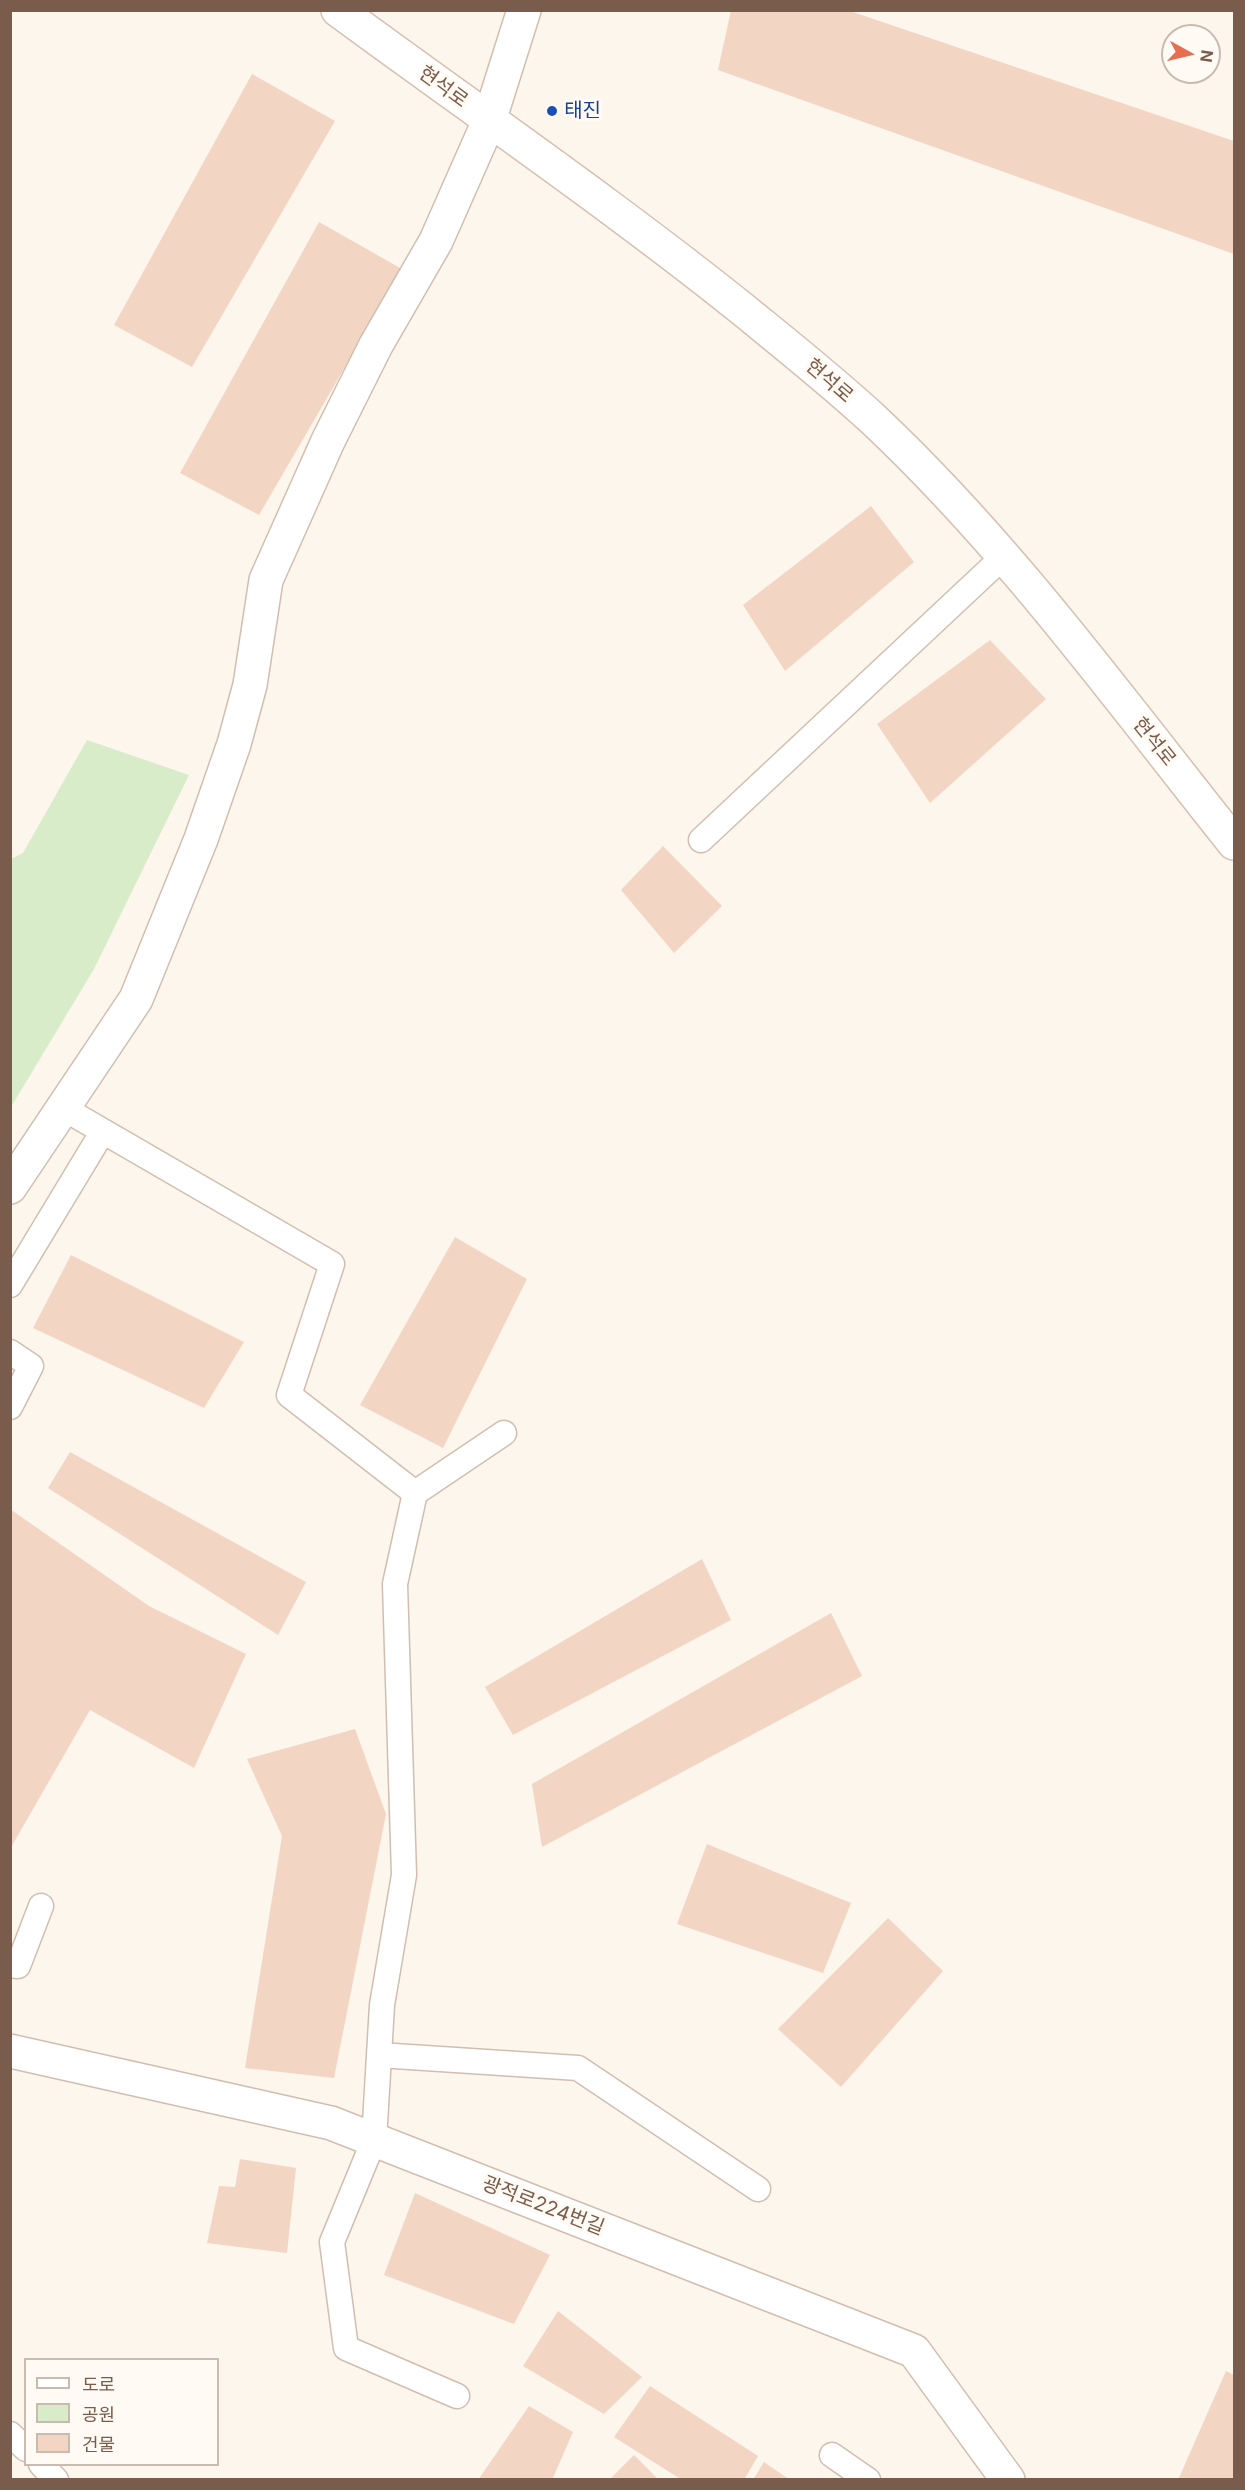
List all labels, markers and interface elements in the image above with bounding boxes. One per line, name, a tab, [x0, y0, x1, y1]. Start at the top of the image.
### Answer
north arrow	[1161, 24, 1221, 84]
text: N	[1196, 49, 1218, 64]
street label: 현석로	[414, 61, 472, 113]
place label: 태진	[564, 99, 601, 123]
marker: 태진	[545, 104, 559, 118]
street label: 현석로	[800, 354, 858, 408]
street label: 현석로	[1127, 713, 1181, 771]
street label: 광적로224번길	[478, 2172, 608, 2240]
legend	[24, 2358, 219, 2466]
text: 도로	[82, 2374, 115, 2395]
text: 공원	[82, 2404, 115, 2425]
text: 건물	[82, 2434, 115, 2455]

